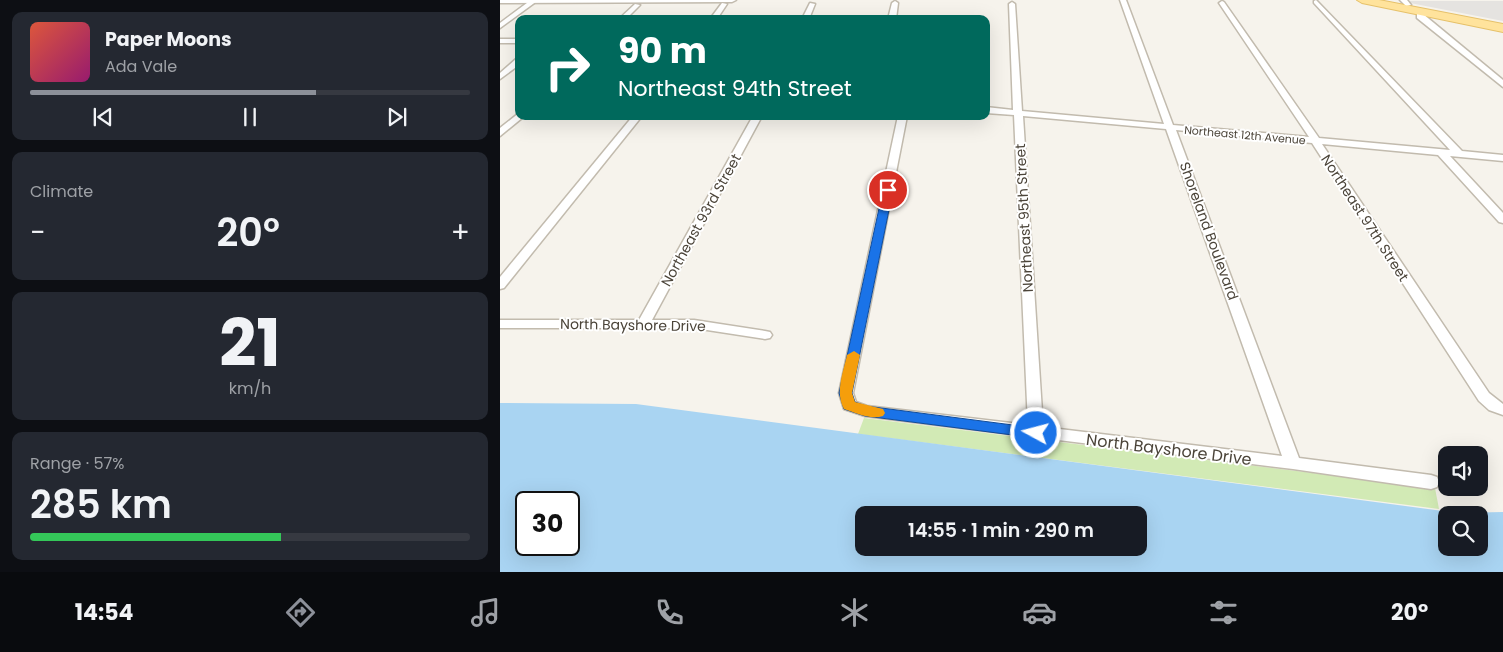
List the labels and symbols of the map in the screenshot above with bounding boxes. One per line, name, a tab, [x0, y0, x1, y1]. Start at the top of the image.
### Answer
street label: Northeast 12th Avenue	[1184, 122, 1307, 148]
street label: Northeast 95th Street	[1010, 143, 1038, 293]
street label: Northeast 93rd Street	[656, 150, 746, 290]
street label: Northeast 97th Street	[1316, 151, 1414, 285]
street label: Shoreland Boulevard	[1175, 159, 1243, 303]
pin	[867, 169, 909, 211]
street label: North Bayshore Drive	[560, 314, 706, 336]
position arrow	[1009, 406, 1061, 458]
street label: North Bayshore Drive	[1085, 428, 1253, 471]
speed limit sign: 30	[515, 491, 580, 556]

